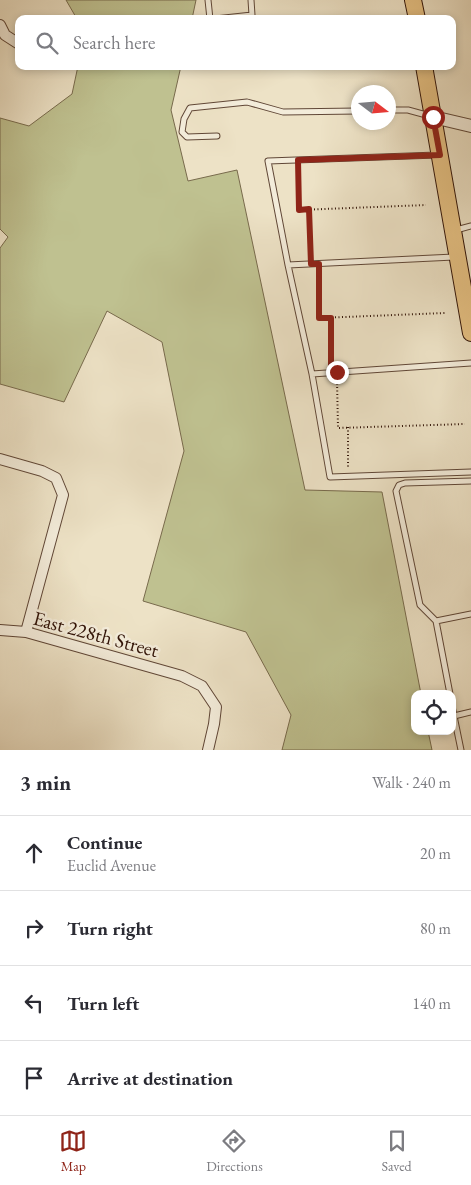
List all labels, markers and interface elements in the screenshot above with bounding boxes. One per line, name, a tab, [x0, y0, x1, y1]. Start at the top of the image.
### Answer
search box	[15, 15, 456, 70]
icon: search	[33, 29, 61, 57]
text: Search here	[73, 30, 155, 55]
north arrow	[351, 85, 396, 130]
route start	[422, 106, 445, 129]
route end	[326, 361, 349, 384]
street label: East 228th Street	[30, 605, 162, 663]
map controls	[411, 690, 456, 735]
button: locate	[411, 690, 456, 735]
text: 3 min	[20, 769, 71, 796]
text: Walk · 240 m	[372, 772, 451, 793]
text: Continue	[67, 830, 142, 855]
icon: ahead	[20, 839, 48, 867]
text: 20 m	[420, 843, 451, 864]
text: Euclid Avenue	[67, 855, 156, 876]
icon: right	[20, 914, 48, 942]
text: Turn right	[67, 916, 153, 941]
text: 80 m	[420, 918, 451, 939]
icon: left	[20, 989, 48, 1017]
text: Turn left	[67, 991, 139, 1016]
text: 140 m	[412, 993, 451, 1014]
icon: arrive	[20, 1064, 48, 1092]
text: Arrive at destination	[67, 1066, 233, 1091]
tab: Map	[59, 1127, 87, 1175]
tab: Directions	[206, 1127, 263, 1175]
tab: Saved	[382, 1127, 412, 1175]

